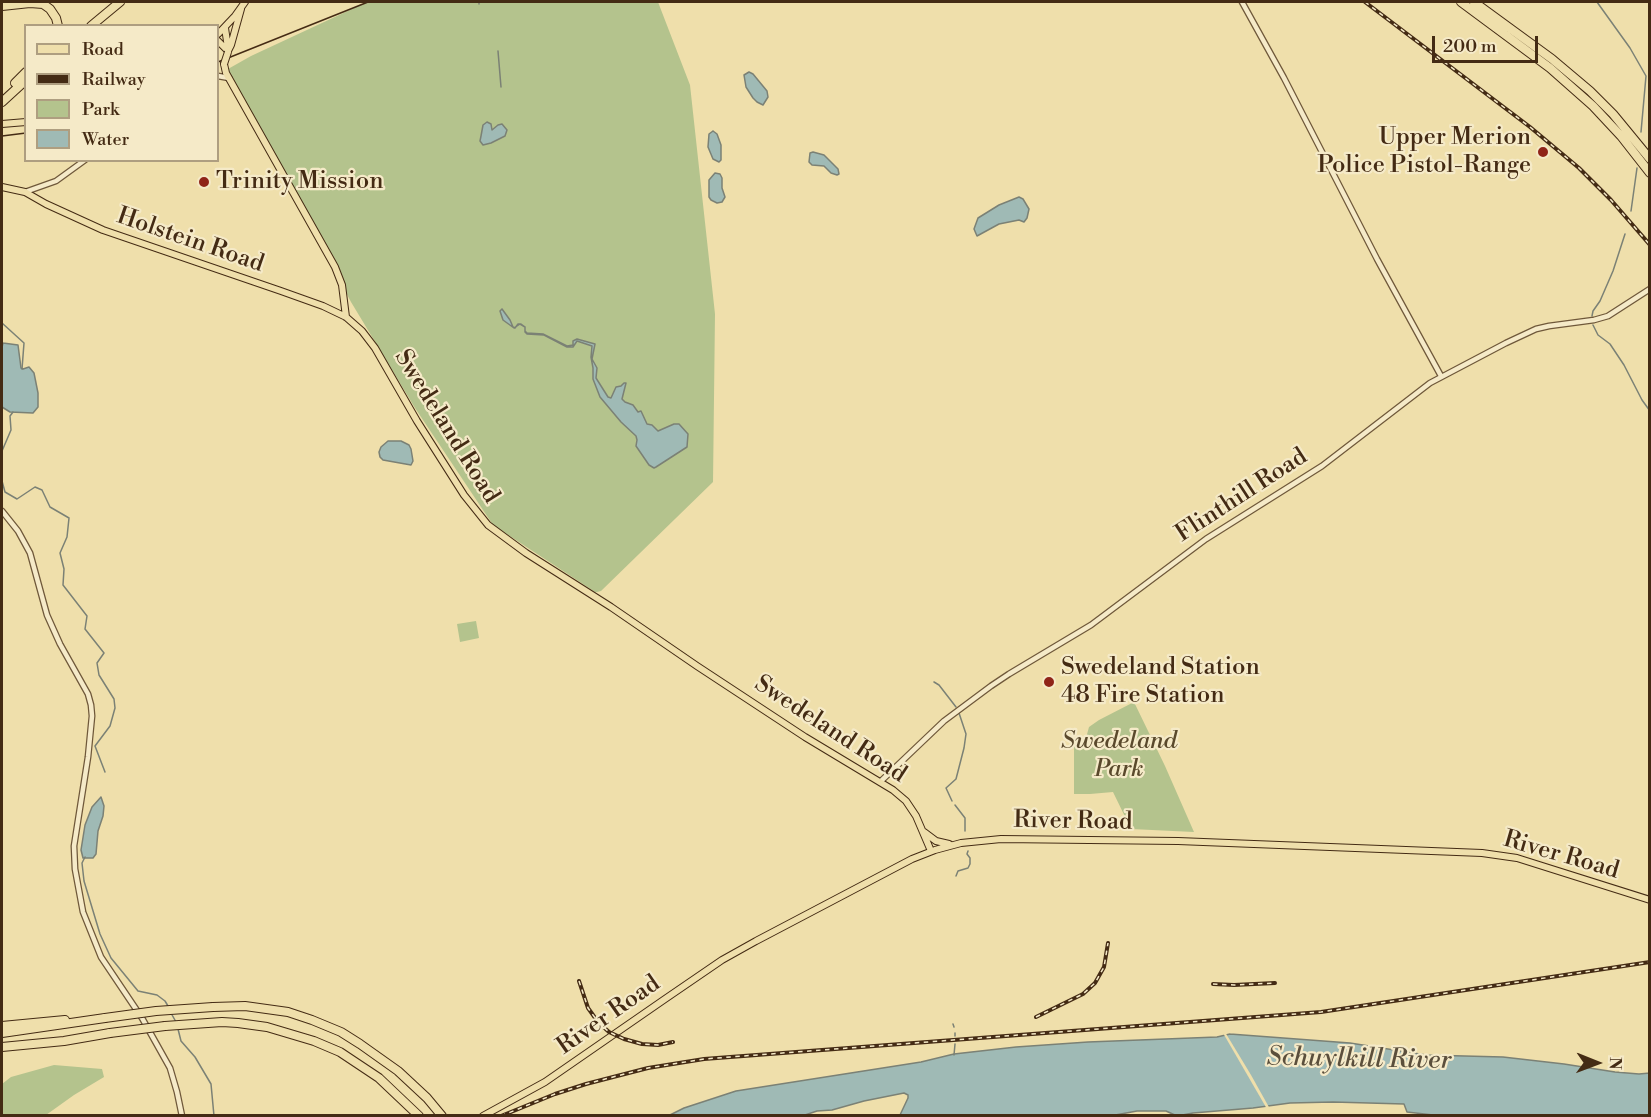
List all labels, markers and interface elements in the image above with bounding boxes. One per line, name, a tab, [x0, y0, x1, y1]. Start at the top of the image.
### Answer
legend	[24, 24, 219, 162]
scale bar	[1435, 24, 1542, 62]
text: 200 m	[1443, 35, 1497, 58]
text: Road	[82, 38, 124, 61]
text: Railway	[82, 68, 145, 91]
text: Park	[82, 98, 119, 121]
place label: Upper Merion Police Pistol-Range	[1317, 124, 1531, 180]
text: Water	[82, 128, 129, 151]
marker: Upper Merion Police Pistol-Range	[1536, 145, 1550, 159]
place label: Trinity Mission	[216, 168, 384, 196]
marker: Trinity Mission	[197, 175, 211, 189]
street label: Holstein Road	[113, 202, 267, 280]
street label: Swedeland Road	[387, 345, 505, 509]
street label: Flinthill Road	[1171, 443, 1313, 549]
place label: Swedeland Station 48 Fire Station	[1061, 654, 1260, 710]
street label: Swedeland Road	[749, 670, 911, 790]
marker: Swedeland Station 48 Fire Station	[1042, 675, 1056, 689]
park label: Swedeland Park	[1061, 728, 1177, 784]
street label: River Road	[1013, 807, 1133, 837]
street label: River Road	[1500, 826, 1622, 886]
street label: River Road	[552, 970, 666, 1062]
north arrow	[1567, 1033, 1627, 1093]
water label: Schuylkill River	[1266, 1043, 1452, 1077]
text: N	[1605, 1057, 1625, 1070]

